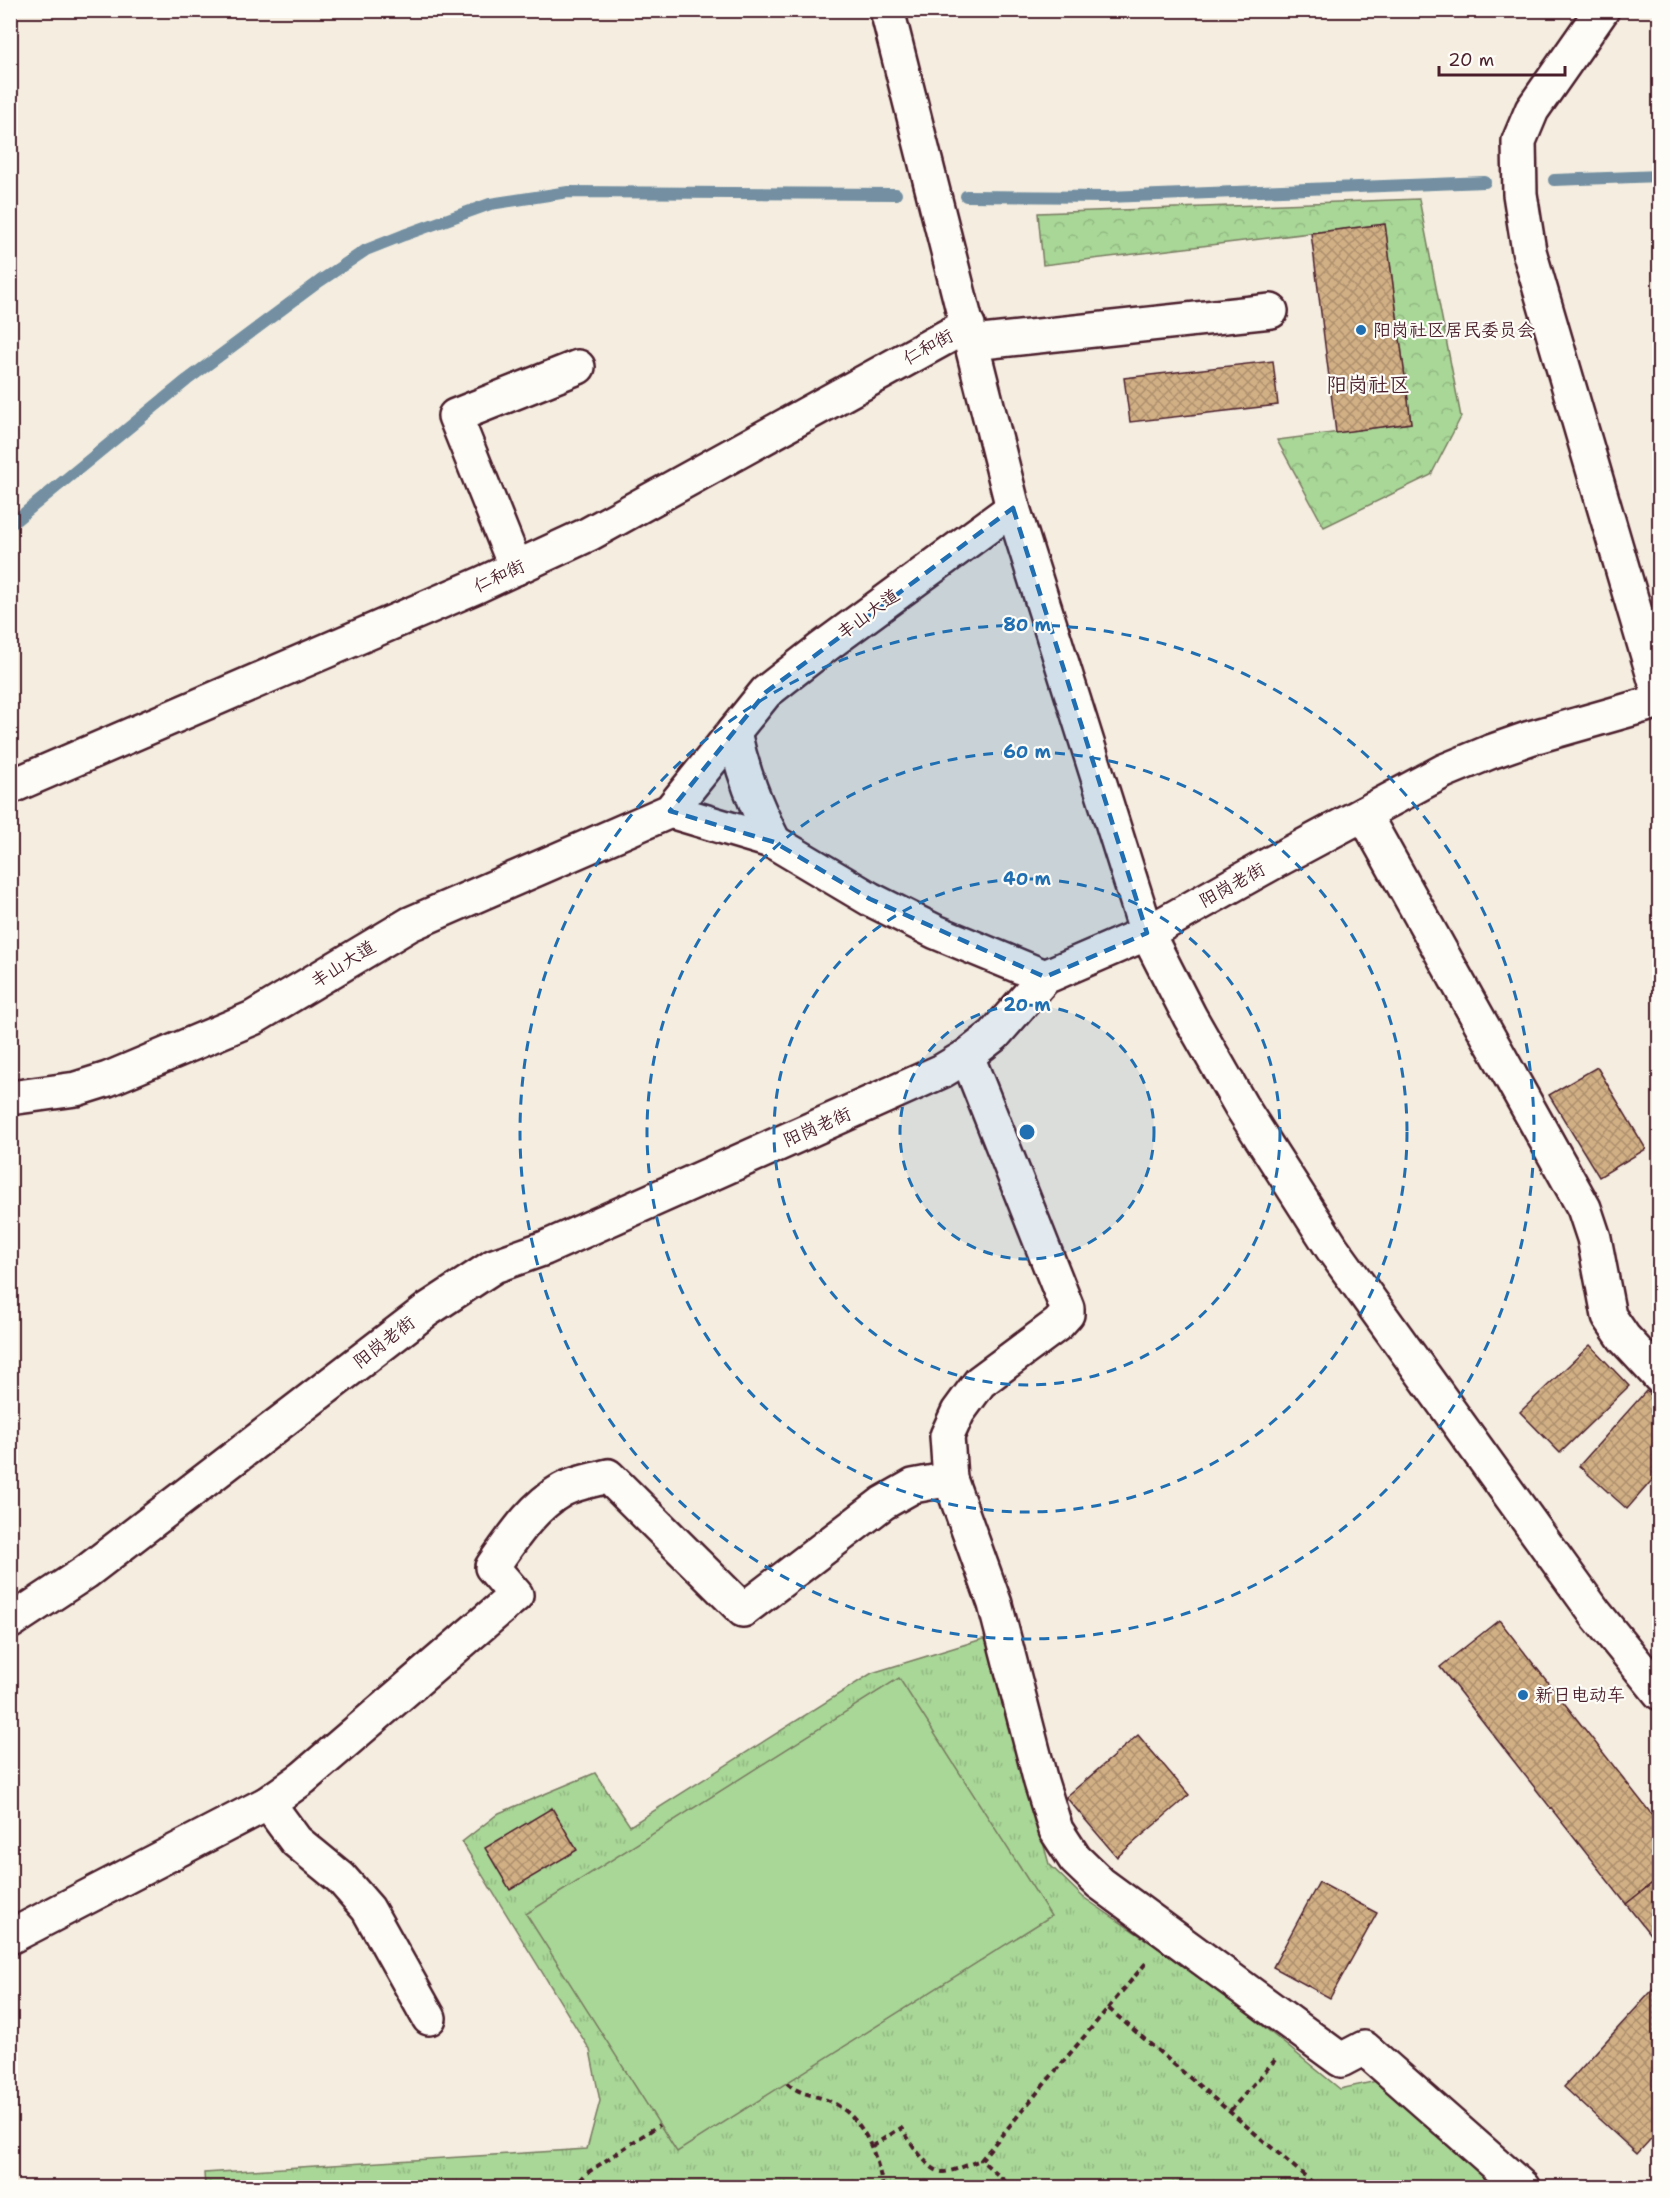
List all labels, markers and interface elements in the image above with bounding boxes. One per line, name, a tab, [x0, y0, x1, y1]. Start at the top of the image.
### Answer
scale bar	[1439, 39, 1565, 77]
text: 20 m	[1448, 48, 1494, 72]
place label: 阳岗社区居民委员会	[1373, 318, 1535, 342]
street label: 仁和街	[899, 323, 957, 371]
marker: 阳岗社区居民委员会	[1354, 323, 1368, 337]
district label: 阳岗社区	[1326, 371, 1410, 399]
street label: 仁和街	[469, 554, 529, 598]
street label: 丰山大道	[832, 583, 904, 645]
text: 80 m	[1003, 613, 1051, 637]
text: 60 m	[1003, 740, 1051, 764]
street label: 阳岗老街	[1195, 857, 1269, 913]
text: 40 m	[1003, 867, 1051, 891]
street label: 丰山大道	[306, 935, 380, 993]
text: 20 m	[1003, 993, 1051, 1017]
street label: 阳岗老街	[779, 1101, 855, 1153]
centre of rings	[1017, 1122, 1037, 1142]
street label: 阳岗老街	[348, 1310, 420, 1374]
place label: 新日电动车	[1535, 1683, 1625, 1707]
marker: 新日电动车	[1516, 1688, 1530, 1702]

